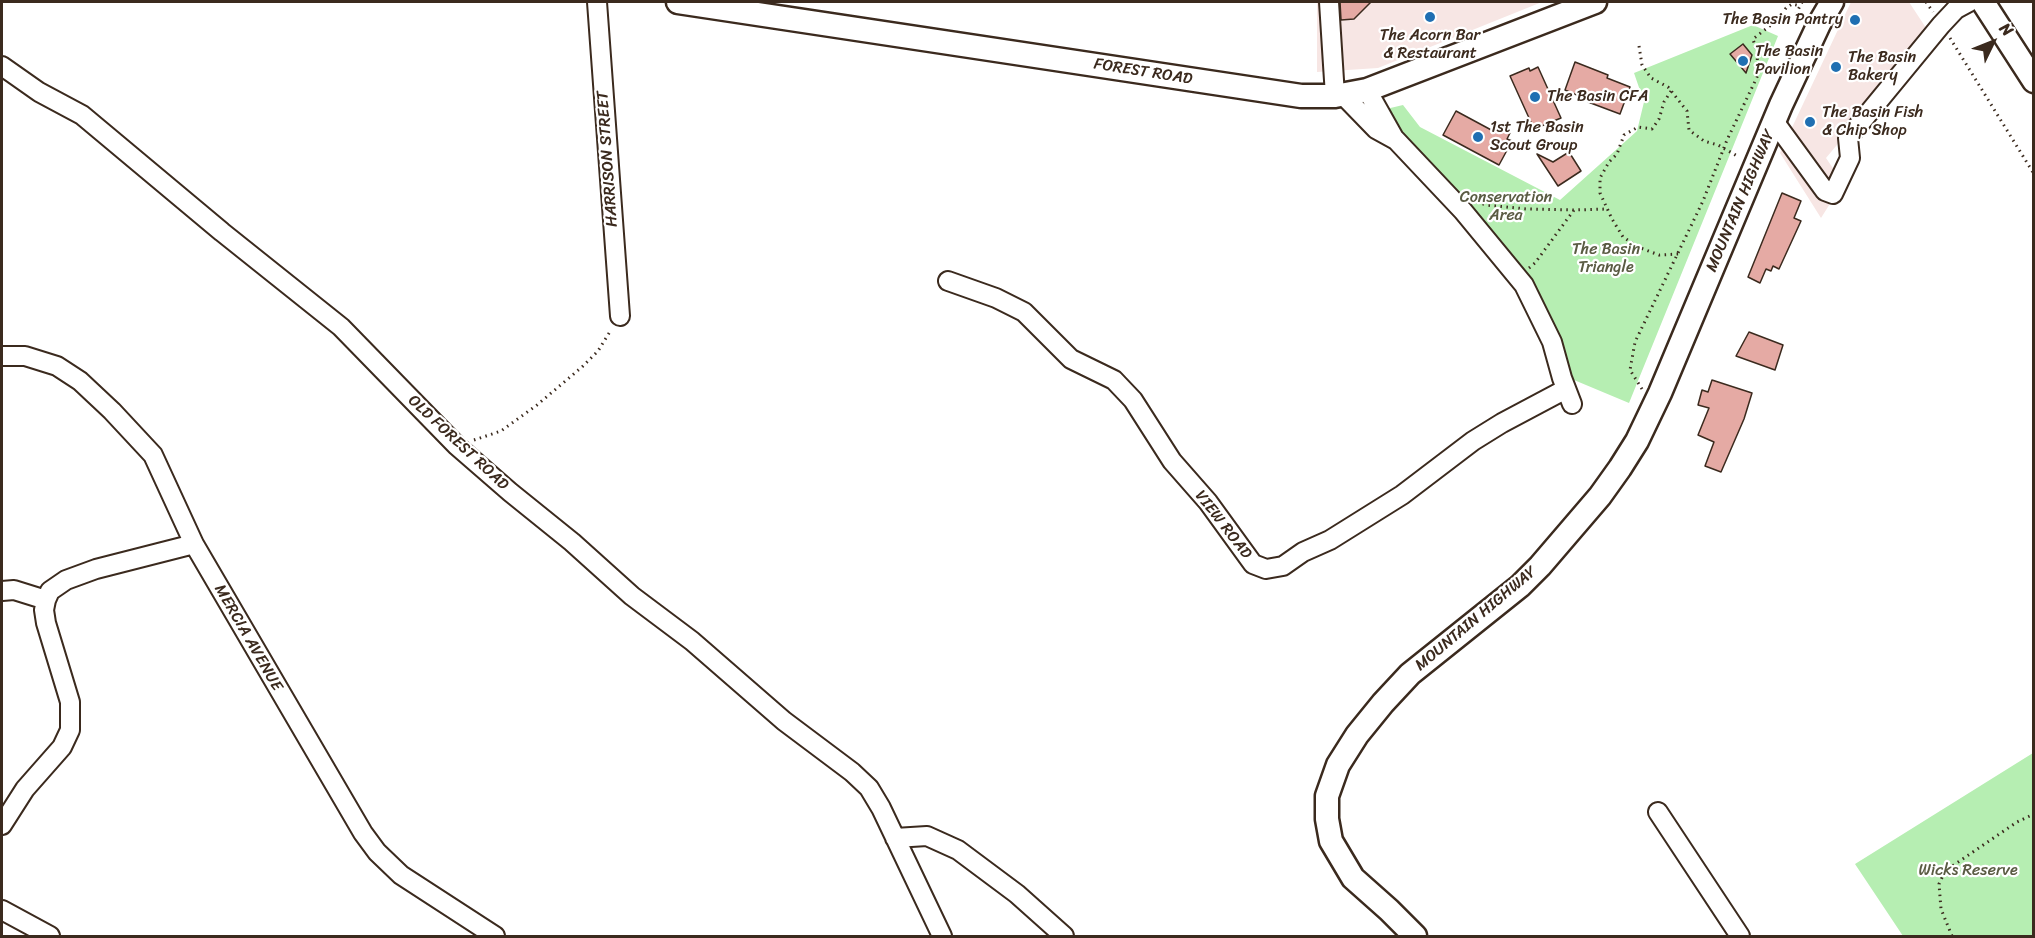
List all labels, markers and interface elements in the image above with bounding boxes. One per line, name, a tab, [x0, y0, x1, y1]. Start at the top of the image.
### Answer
marker: The Acorn Bar & Restaurant	[1423, 10, 1437, 24]
place label: The Basin Pantry	[1722, 10, 1843, 30]
north arrow	[1963, 12, 2023, 72]
marker: The Basin Pantry	[1848, 13, 1862, 27]
text: N	[1992, 15, 2021, 43]
place label: The Acorn Bar & Restaurant	[1380, 26, 1480, 64]
place label: The Basin Pavilion	[1755, 42, 1823, 80]
place label: The Basin Bakery	[1848, 48, 1916, 86]
marker: The Basin Pavilion	[1736, 54, 1750, 68]
street label: FOREST ROAD	[1092, 55, 1194, 89]
marker: The Basin Bakery	[1829, 60, 1843, 74]
place label: The Basin CFA	[1547, 87, 1649, 107]
street label: HARRISON STREET	[594, 90, 622, 228]
marker: The Basin CFA	[1528, 90, 1542, 104]
place label: The Basin Fish & Chip Shop	[1822, 103, 1923, 141]
marker: The Basin Fish & Chip Shop	[1803, 115, 1817, 129]
place label: 1st The Basin Scout Group	[1490, 118, 1584, 156]
street label: MOUNTAIN HIGHWAY	[1702, 127, 1780, 275]
marker: 1st The Basin Scout Group	[1471, 130, 1485, 144]
park label: Conservation Area	[1460, 188, 1552, 226]
park label: The Basin Triangle	[1572, 240, 1640, 278]
street label: OLD FOREST ROAD	[404, 391, 512, 495]
street label: VIEW ROAD	[1190, 487, 1256, 563]
street label: MOUNTAIN HIGHWAY	[1411, 563, 1541, 675]
street label: MERCIA AVENUE	[210, 581, 286, 695]
park label: Wicks Reserve	[1918, 861, 2018, 881]

